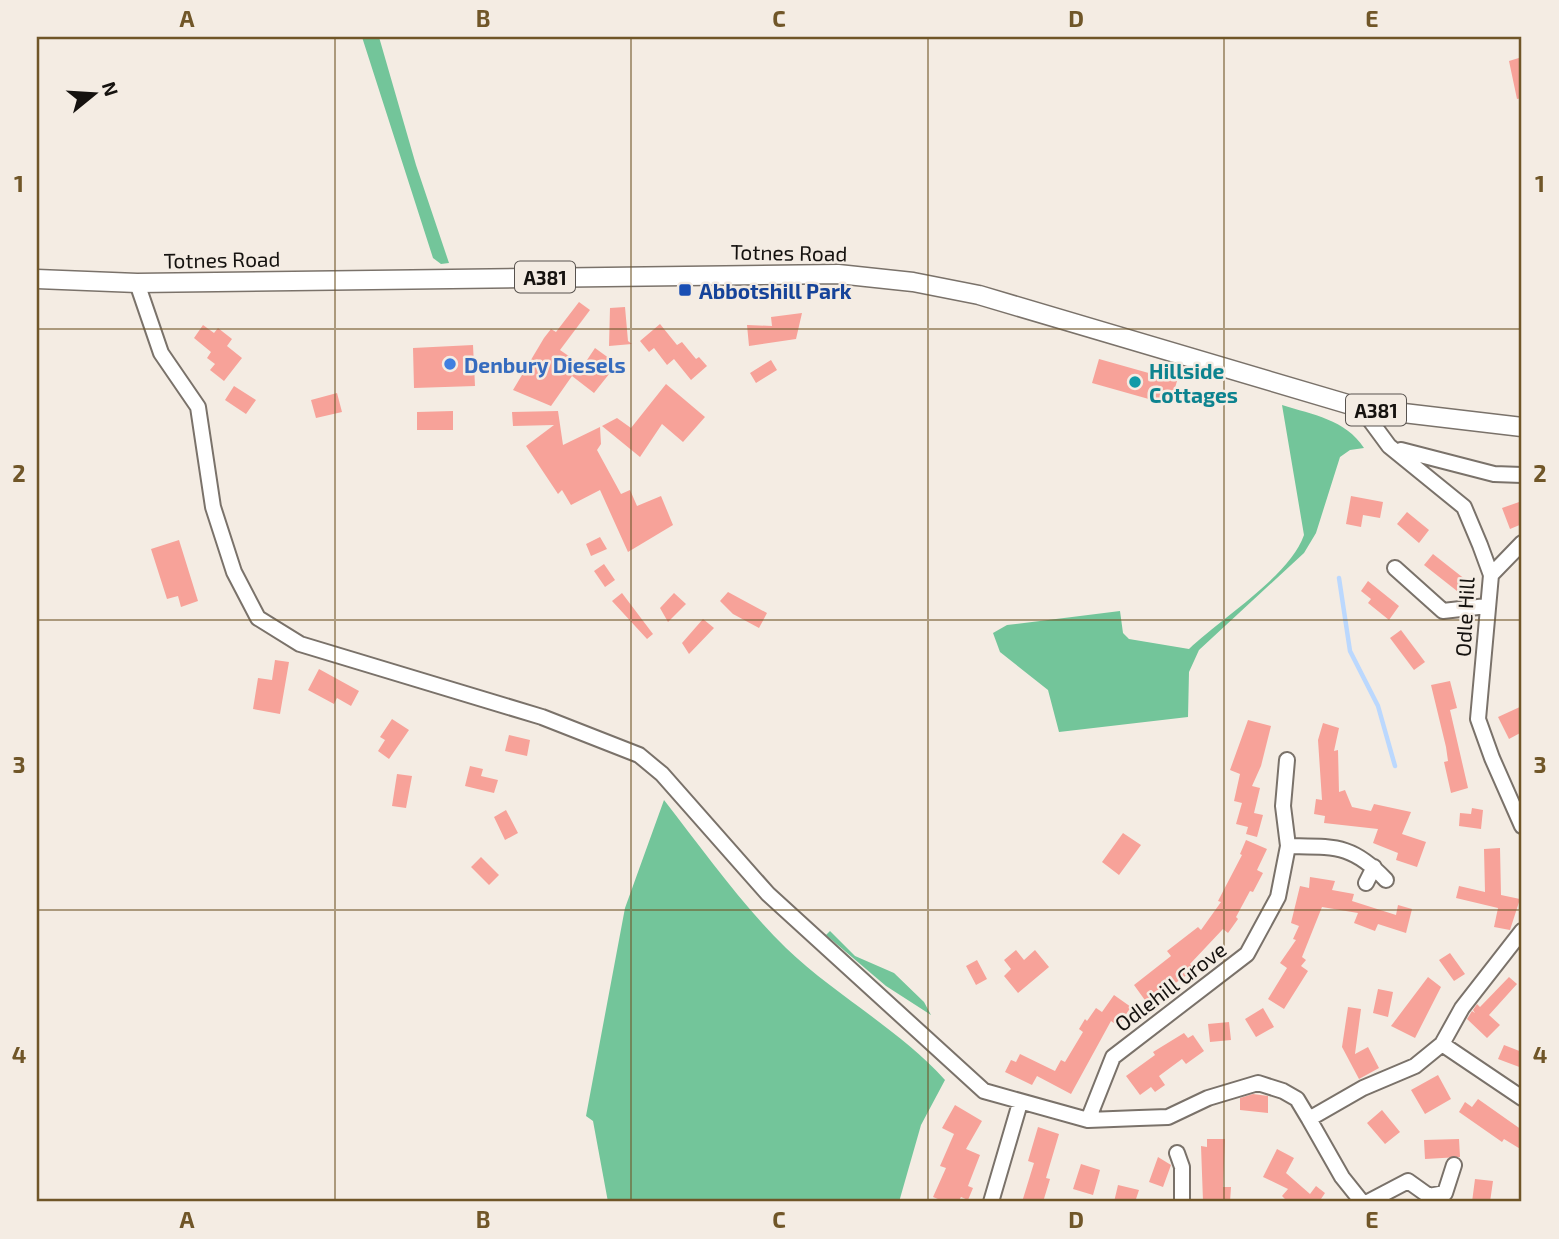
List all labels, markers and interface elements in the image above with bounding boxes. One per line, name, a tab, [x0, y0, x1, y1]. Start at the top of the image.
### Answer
text: A	[179, 4, 195, 32]
text: B	[476, 4, 490, 32]
text: C	[772, 4, 786, 32]
text: D	[1068, 4, 1084, 32]
text: E	[1365, 4, 1379, 32]
north arrow	[60, 60, 130, 130]
text: N	[98, 79, 124, 99]
text: 1	[14, 169, 24, 197]
text: 1	[1535, 169, 1545, 197]
street label: Totnes Road	[730, 238, 848, 266]
street label: Totnes Road	[163, 245, 281, 273]
road number: A381	[515, 262, 575, 292]
place label: Abbotshill Park	[699, 278, 852, 303]
marker: Abbotshill Park	[677, 282, 693, 298]
place label: Denbury Diesels	[464, 352, 626, 378]
marker: Denbury Diesels	[442, 356, 458, 372]
place label: Hillside Cottages	[1149, 358, 1238, 407]
marker: Hillside Cottages	[1127, 374, 1143, 390]
road number: A381	[1346, 394, 1406, 426]
text: 2	[12, 459, 26, 487]
text: 2	[1533, 459, 1547, 487]
street label: Odle Hill	[1449, 576, 1479, 658]
text: 3	[12, 750, 26, 778]
text: 3	[1533, 750, 1547, 778]
street label: Odlehill Grove	[1109, 936, 1231, 1036]
text: 4	[12, 1040, 26, 1068]
text: 4	[1533, 1040, 1547, 1068]
text: A	[179, 1205, 195, 1233]
text: B	[476, 1205, 490, 1233]
text: C	[772, 1205, 786, 1233]
text: D	[1068, 1205, 1084, 1233]
text: E	[1365, 1205, 1379, 1233]

